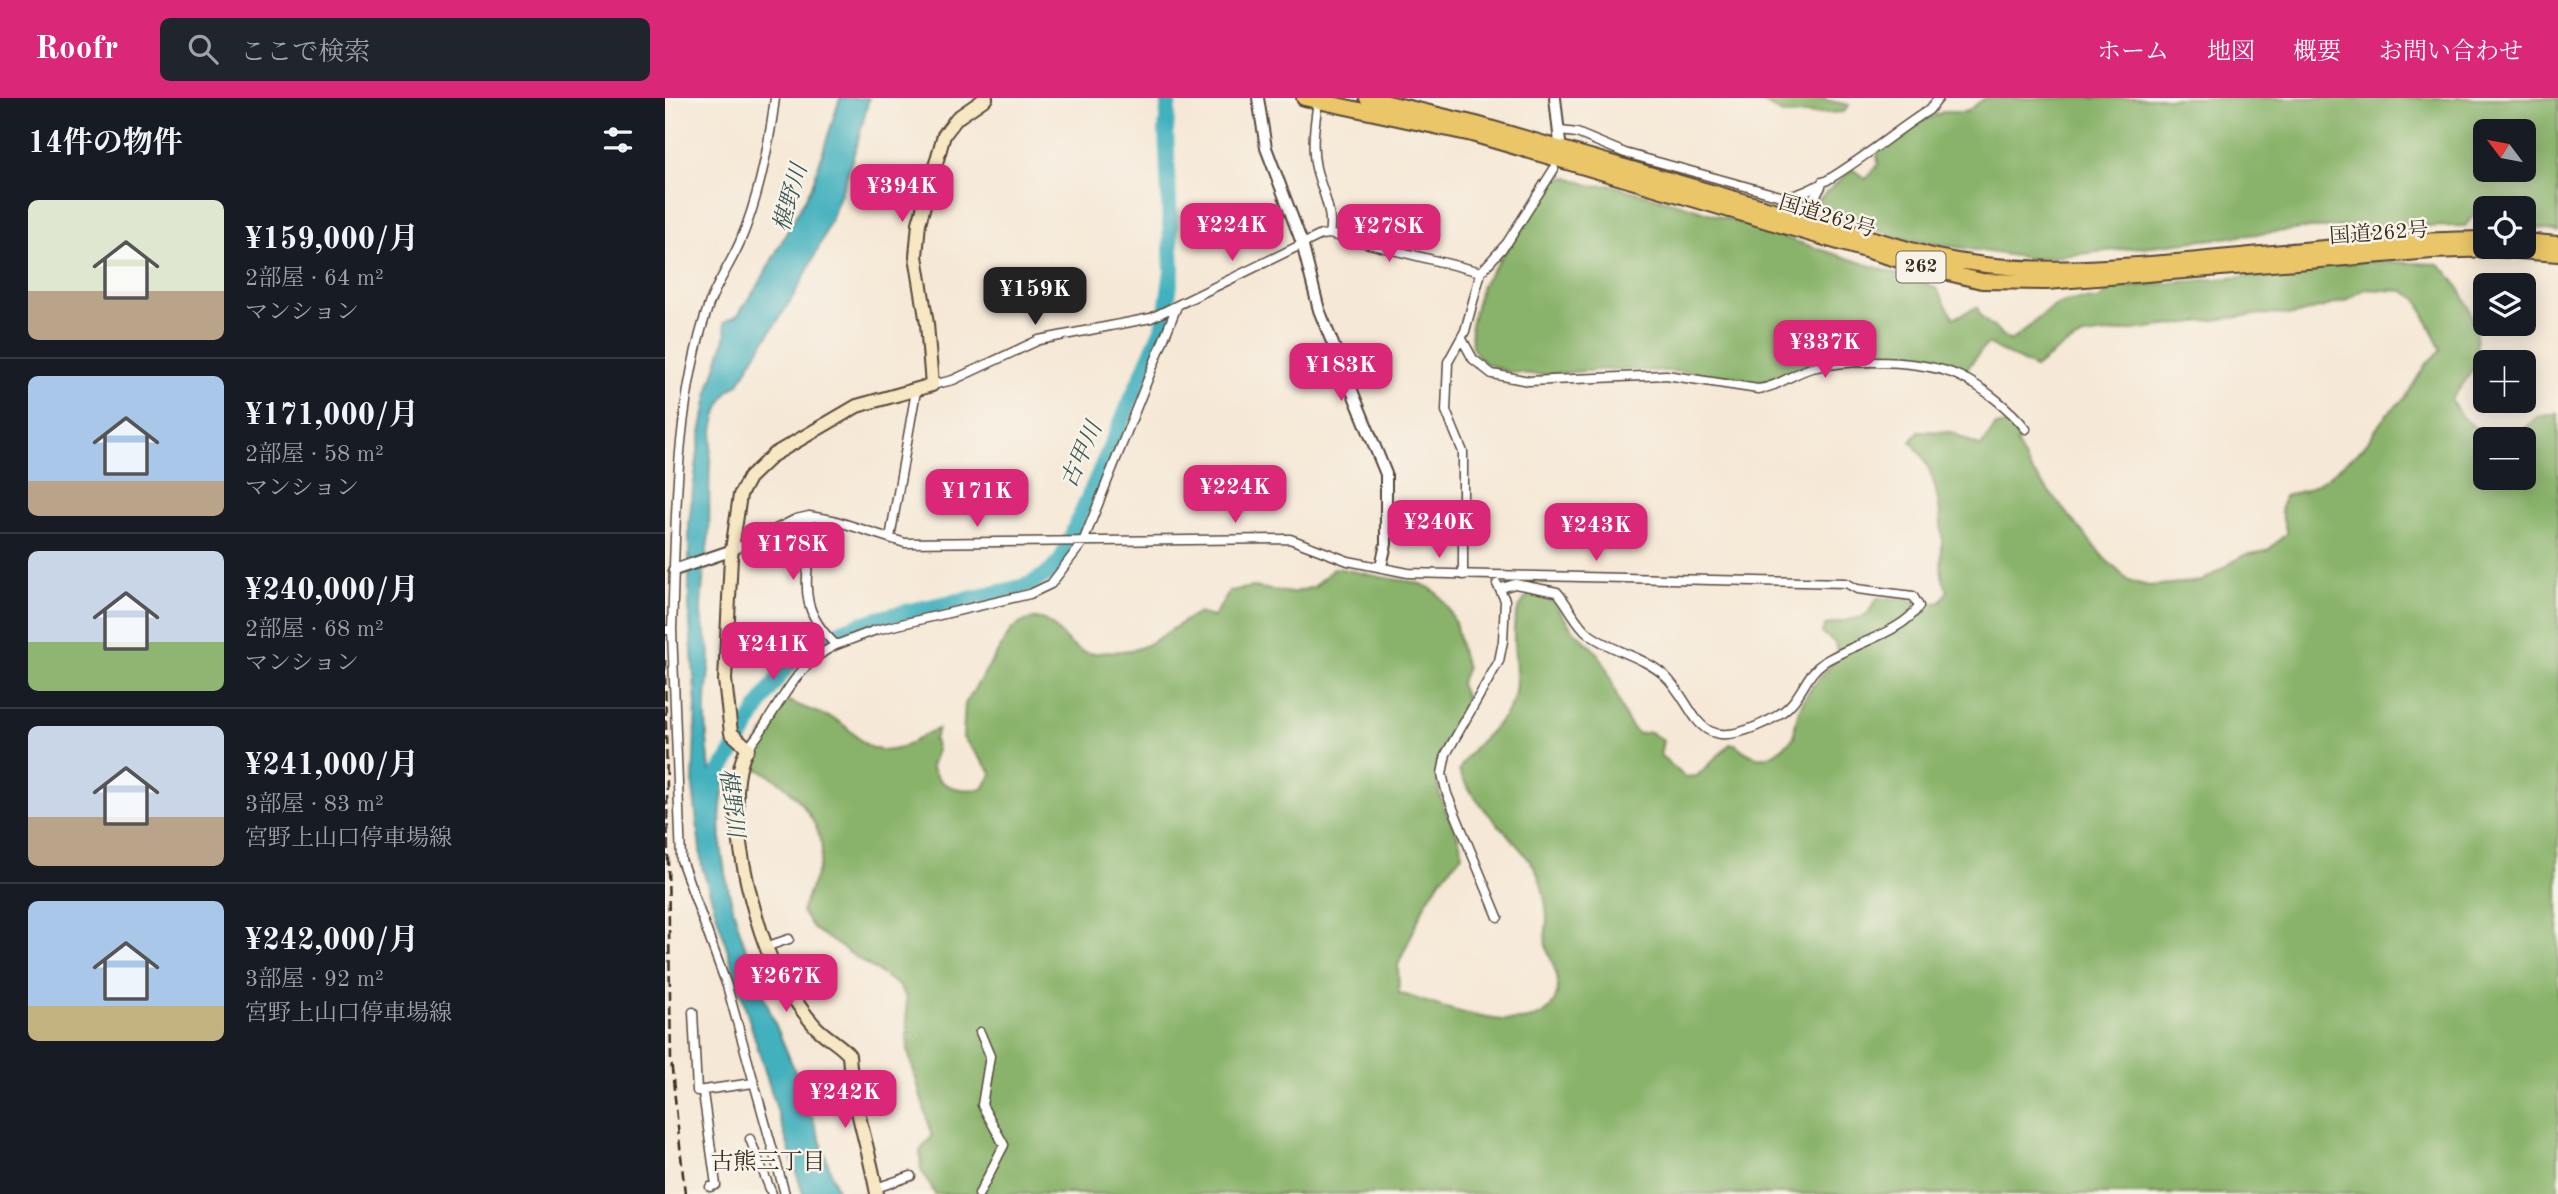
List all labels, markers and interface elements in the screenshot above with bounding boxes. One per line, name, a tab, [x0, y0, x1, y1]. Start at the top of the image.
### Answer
search box	[160, 18, 650, 81]
icon: search	[184, 30, 222, 68]
text: Roofr	[35, 33, 118, 66]
text: ここで検索	[240, 40, 370, 66]
text: ホーム	[2097, 41, 2169, 65]
text: 地図	[2207, 41, 2255, 65]
text: 概要	[2293, 41, 2341, 65]
text: お問い合わせ	[2379, 41, 2523, 65]
north arrow	[2473, 119, 2536, 182]
map controls	[2473, 119, 2536, 490]
icon: filters	[599, 121, 637, 159]
text: 14件の物件	[28, 129, 183, 159]
water label: 椹野川	[769, 158, 812, 234]
pin: ¥394K	[853, 164, 951, 224]
text: ¥394K	[866, 175, 938, 198]
street label: 国道262号	[1776, 190, 1878, 242]
button: locate	[2473, 196, 2536, 259]
pin: ¥224K	[1183, 204, 1281, 263]
pin: ¥278K	[1340, 204, 1438, 264]
text: ¥224K	[1196, 214, 1268, 237]
text: ¥278K	[1353, 215, 1425, 238]
street label: 国道262号	[2328, 218, 2429, 248]
text: ¥159,000/月	[245, 225, 419, 255]
icon: home	[84, 228, 168, 312]
road number: 262	[1897, 252, 1945, 282]
text: 2部屋 · 64 m²	[245, 267, 384, 290]
pin: ¥159K	[986, 268, 1084, 327]
button: layers	[2473, 273, 2536, 336]
text: ¥159K	[999, 278, 1071, 301]
text: マンション	[245, 301, 359, 324]
pin: ¥337K	[1776, 320, 1874, 380]
text: ¥337K	[1789, 331, 1861, 354]
pin: ¥183K	[1292, 344, 1390, 403]
button: +	[2473, 350, 2536, 413]
text: ¥183K	[1305, 354, 1377, 377]
text: ¥171,000/月	[245, 401, 419, 431]
icon: home	[84, 404, 168, 488]
water label: 古甲川	[1056, 415, 1108, 491]
button: −	[2473, 427, 2536, 490]
text: 2部屋 · 58 m²	[245, 443, 384, 466]
pin: ¥224K	[1186, 466, 1284, 525]
pin: ¥171K	[928, 470, 1026, 529]
text: ¥224K	[1199, 476, 1271, 499]
text: マンション	[245, 477, 359, 500]
text: ¥171K	[941, 480, 1013, 503]
pin: ¥240K	[1390, 500, 1488, 560]
pin: ¥243K	[1547, 504, 1645, 563]
text: ¥240K	[1403, 511, 1475, 534]
text: ¥243K	[1560, 514, 1632, 537]
pin: ¥178K	[744, 522, 842, 582]
text: ¥178K	[757, 533, 829, 556]
text: ¥240,000/月	[245, 576, 419, 606]
icon: home	[84, 579, 168, 663]
text: 2部屋 · 68 m²	[245, 618, 384, 641]
pin: ¥241K	[724, 622, 822, 682]
text: ¥241K	[737, 633, 809, 656]
text: マンション	[245, 652, 359, 675]
text: ¥241,000/月	[245, 751, 419, 781]
icon: home	[84, 754, 168, 838]
water label: 椹野川	[715, 767, 749, 842]
text: 3部屋 · 83 m²	[245, 793, 384, 816]
text: 宮野上山口停車場線	[245, 827, 452, 850]
text: ¥242,000/月	[245, 926, 419, 956]
icon: home	[84, 929, 168, 1013]
pin: ¥267K	[737, 954, 835, 1014]
text: ¥267K	[750, 965, 822, 988]
text: 3部屋 · 92 m²	[245, 968, 384, 991]
text: 宮野上山口停車場線	[245, 1002, 452, 1025]
pin: ¥242K	[796, 1070, 894, 1130]
text: ¥242K	[809, 1081, 881, 1104]
district label: 古熊三丁目	[711, 1149, 826, 1174]

